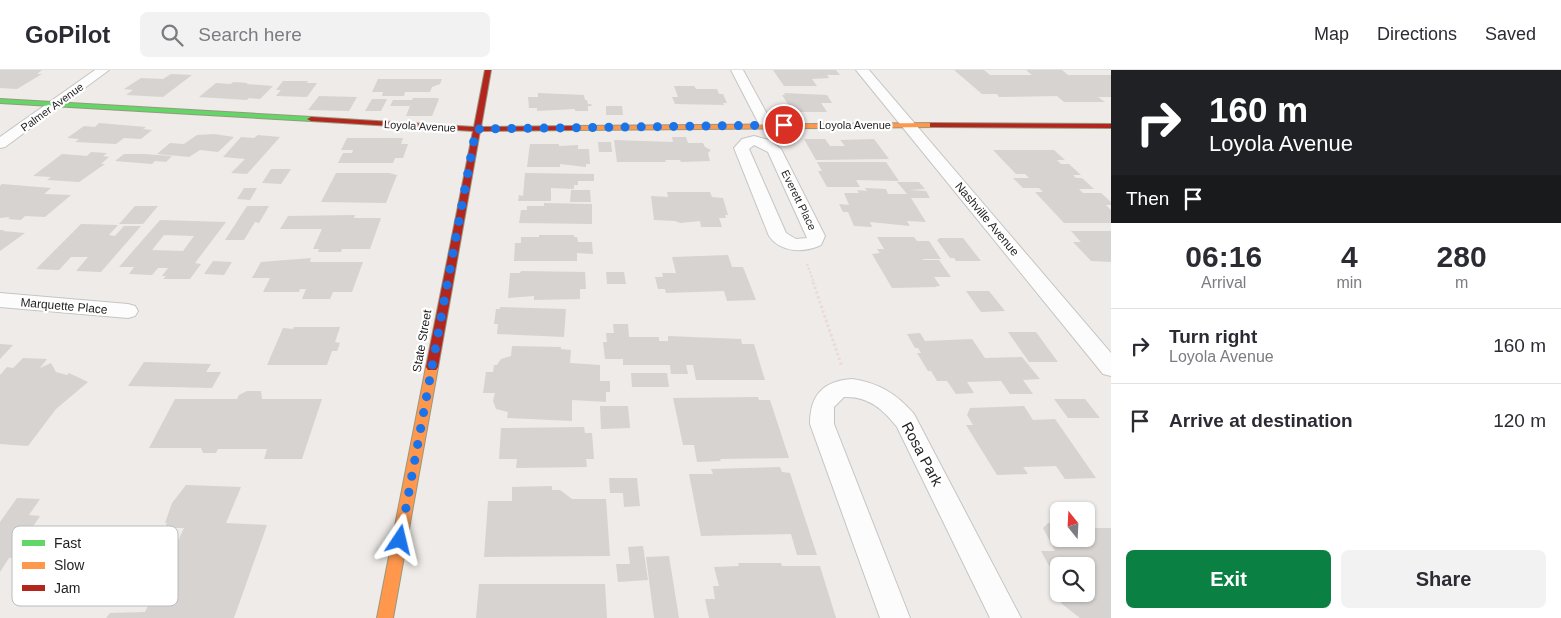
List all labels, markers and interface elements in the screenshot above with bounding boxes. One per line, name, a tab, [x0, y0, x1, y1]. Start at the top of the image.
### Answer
search box	[140, 12, 490, 57]
text: GoPilot	[25, 21, 110, 48]
icon: search	[158, 21, 186, 49]
text: Search here	[198, 24, 302, 45]
text: Map	[1314, 24, 1349, 44]
text: Directions	[1377, 24, 1457, 44]
text: Saved	[1485, 24, 1536, 44]
street label: Palmer Avenue	[18, 80, 86, 134]
icon: right	[1126, 90, 1191, 155]
text: 160 m	[1209, 90, 1308, 129]
pin	[763, 104, 805, 146]
icon: arrive	[770, 111, 798, 139]
street label: Loyola Avenue	[384, 118, 456, 134]
street label: Loyola Avenue	[819, 119, 891, 131]
text: Loyola Avenue	[1209, 131, 1353, 156]
street label: Everett Place	[779, 168, 819, 232]
street label: Nashville Avenue	[952, 179, 1022, 259]
icon: arrive	[1179, 185, 1207, 213]
text: Then	[1126, 188, 1169, 209]
text: 06:16	[1185, 240, 1262, 273]
text: 4	[1341, 240, 1358, 273]
text: 280	[1437, 240, 1487, 273]
text: Arrival	[1201, 274, 1246, 291]
text: min	[1336, 274, 1362, 291]
text: m	[1455, 274, 1468, 291]
street label: Marquette Place	[20, 295, 108, 317]
street label: State Street	[410, 308, 435, 373]
text: Turn right	[1169, 326, 1257, 347]
icon: right	[1126, 332, 1154, 360]
text: 160 m	[1493, 335, 1546, 356]
text: Loyola Avenue	[1169, 348, 1274, 365]
icon: arrive	[1126, 407, 1154, 435]
text: Arrive at destination	[1169, 410, 1353, 431]
text: 120 m	[1493, 410, 1546, 431]
street label: Rosa Park	[898, 419, 947, 489]
north arrow	[1050, 502, 1095, 548]
map controls	[1050, 502, 1095, 602]
position arrow	[373, 513, 425, 565]
legend	[12, 526, 178, 606]
text: Fast	[54, 535, 81, 551]
button: Exit	[1126, 550, 1331, 608]
button: Share	[1341, 550, 1546, 608]
text: Slow	[54, 557, 85, 573]
button: search	[1050, 557, 1095, 602]
text: Jam	[54, 580, 80, 596]

